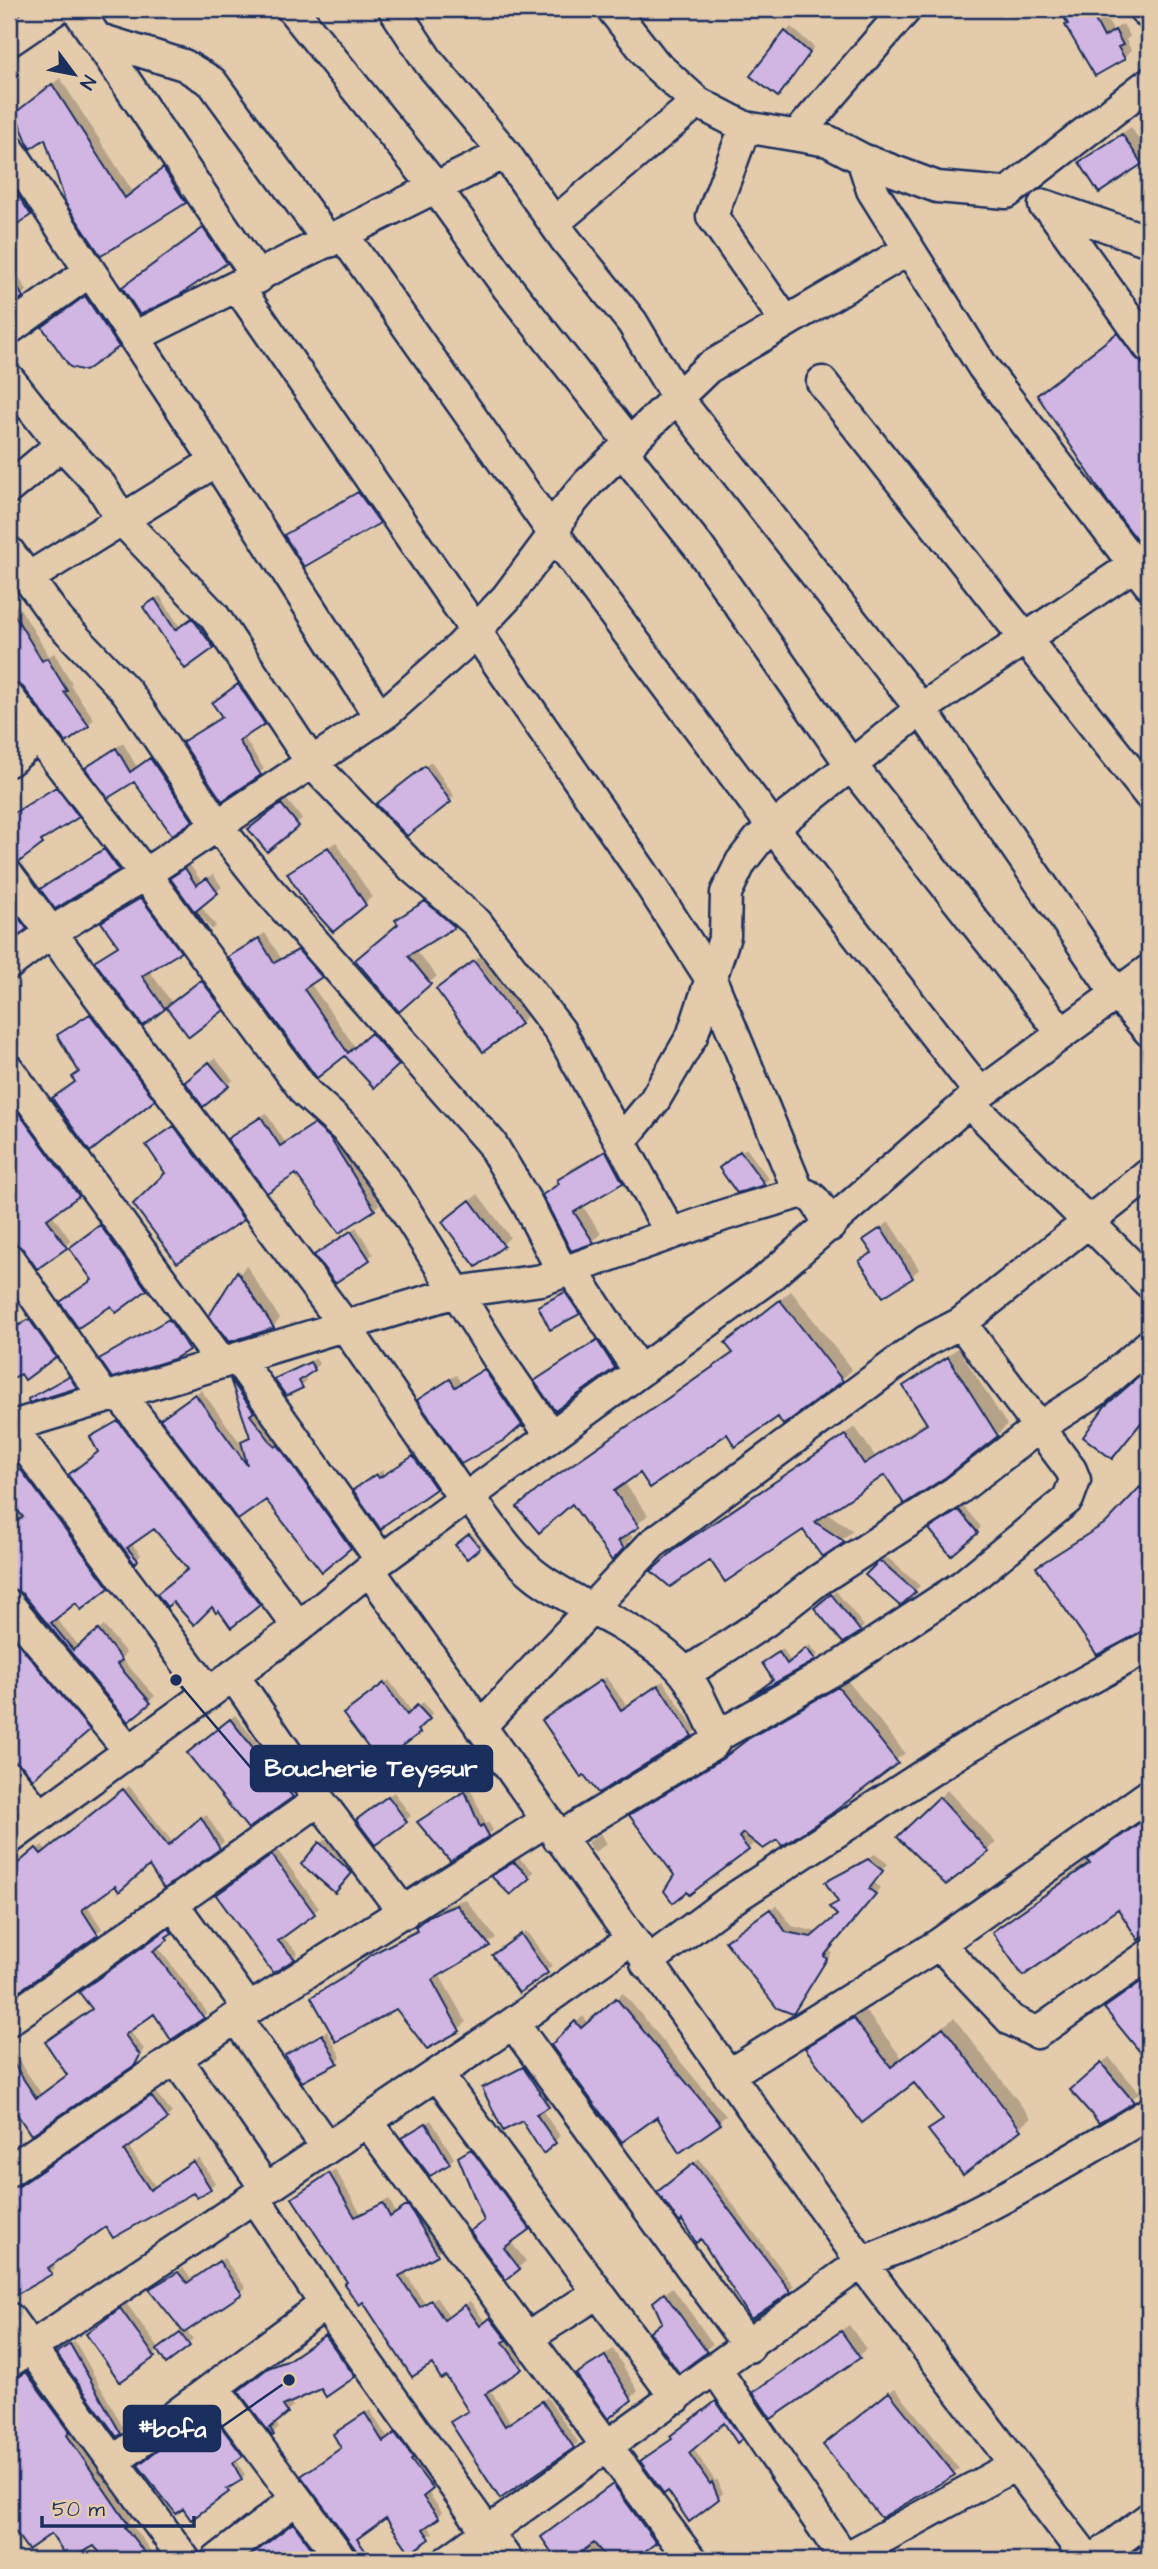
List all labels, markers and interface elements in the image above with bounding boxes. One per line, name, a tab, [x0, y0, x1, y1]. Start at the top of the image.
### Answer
north arrow	[38, 38, 108, 108]
text: N	[72, 70, 102, 94]
callout: Boucherie Teyssur	[251, 1746, 492, 1791]
text: Boucherie Teyssur	[265, 1752, 478, 1788]
callout: #bofa	[124, 2406, 220, 2451]
text: #bofa	[138, 2413, 207, 2447]
scale bar	[42, 2485, 194, 2529]
text: 50 m	[52, 2495, 106, 2524]

